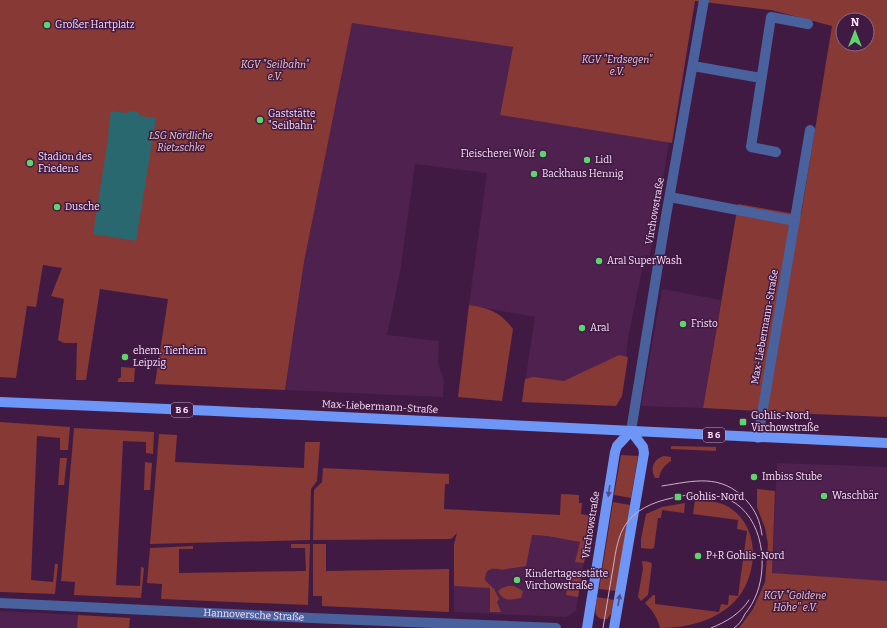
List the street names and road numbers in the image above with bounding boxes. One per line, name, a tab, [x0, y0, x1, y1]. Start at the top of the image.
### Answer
street label: Virchowstraße	[643, 176, 667, 246]
street label: Max-Liebermann-Straße	[749, 269, 781, 385]
street label: Max-Liebermann-Straße	[322, 398, 438, 416]
road number: B 6	[171, 403, 193, 417]
road number: B 6	[703, 428, 725, 442]
street label: Virchowstraße	[580, 490, 602, 560]
street label: Hannoversche Straße	[203, 607, 304, 624]

